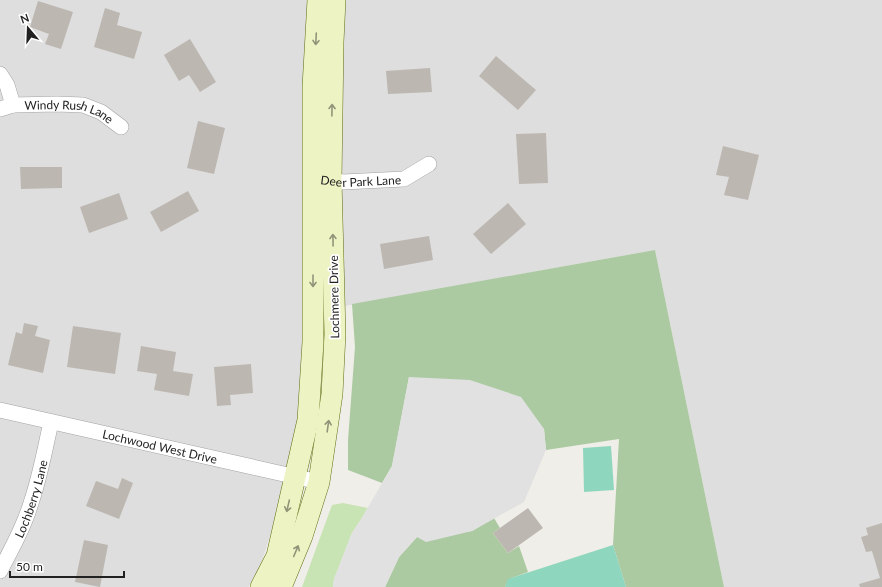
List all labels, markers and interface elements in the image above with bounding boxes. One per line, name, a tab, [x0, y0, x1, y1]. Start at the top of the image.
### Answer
north arrow	[8, 8, 48, 48]
text: N	[18, 11, 31, 26]
one-way arrow	[312, 32, 319, 45]
street label: Windy Rush Lane	[24, 96, 117, 126]
one-way arrow	[328, 104, 336, 117]
street label: Deer Park Lane	[320, 172, 401, 190]
one-way arrow	[329, 234, 336, 247]
street label: Lochmere Drive	[326, 255, 342, 339]
one-way arrow	[309, 274, 317, 287]
one-way arrow	[324, 420, 332, 433]
street label: Lochwood West Drive	[101, 426, 219, 466]
street label: Lochberry Lane	[11, 458, 50, 540]
one-way arrow	[284, 500, 292, 513]
one-way arrow	[292, 546, 300, 558]
scale bar	[10, 553, 124, 579]
text: 50 m	[16, 559, 43, 574]

